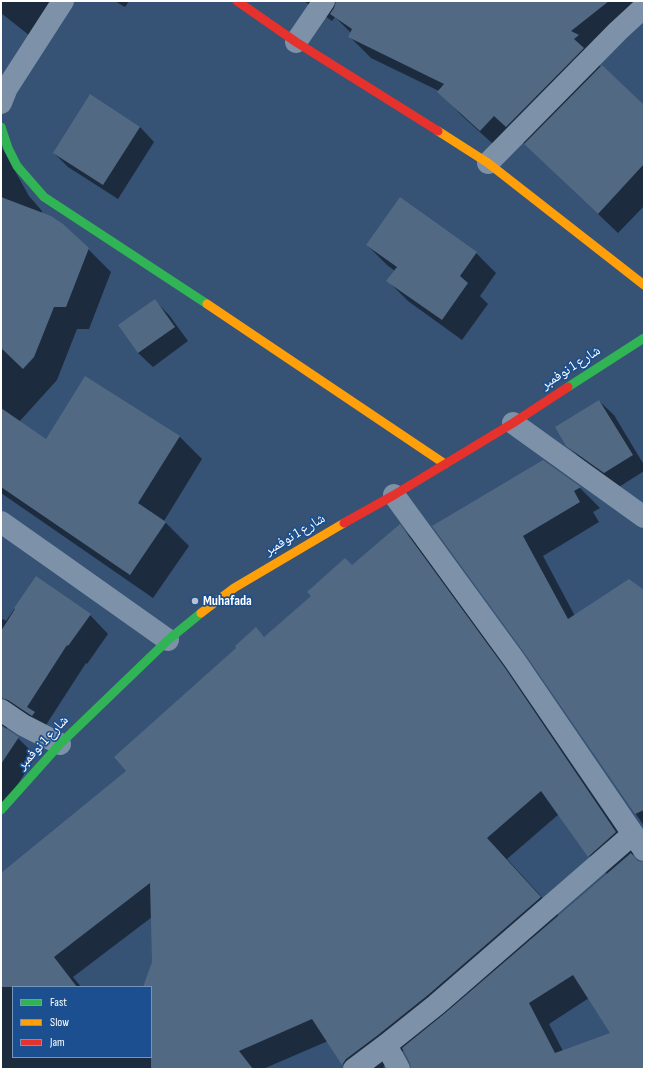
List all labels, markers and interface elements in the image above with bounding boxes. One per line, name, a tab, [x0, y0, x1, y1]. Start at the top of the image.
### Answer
street label: شارع 1 نوفمبر	[538, 342, 604, 394]
street label: شارع 1 نوفمبر	[262, 510, 328, 560]
place label: Muhafada	[203, 593, 252, 609]
marker: Muhafada	[190, 596, 200, 606]
street label: شارع 1 نوفمبر	[14, 712, 72, 774]
legend	[12, 986, 152, 1058]
text: Fast	[50, 995, 67, 1010]
text: Slow	[50, 1015, 69, 1030]
text: Jam	[50, 1035, 65, 1050]

